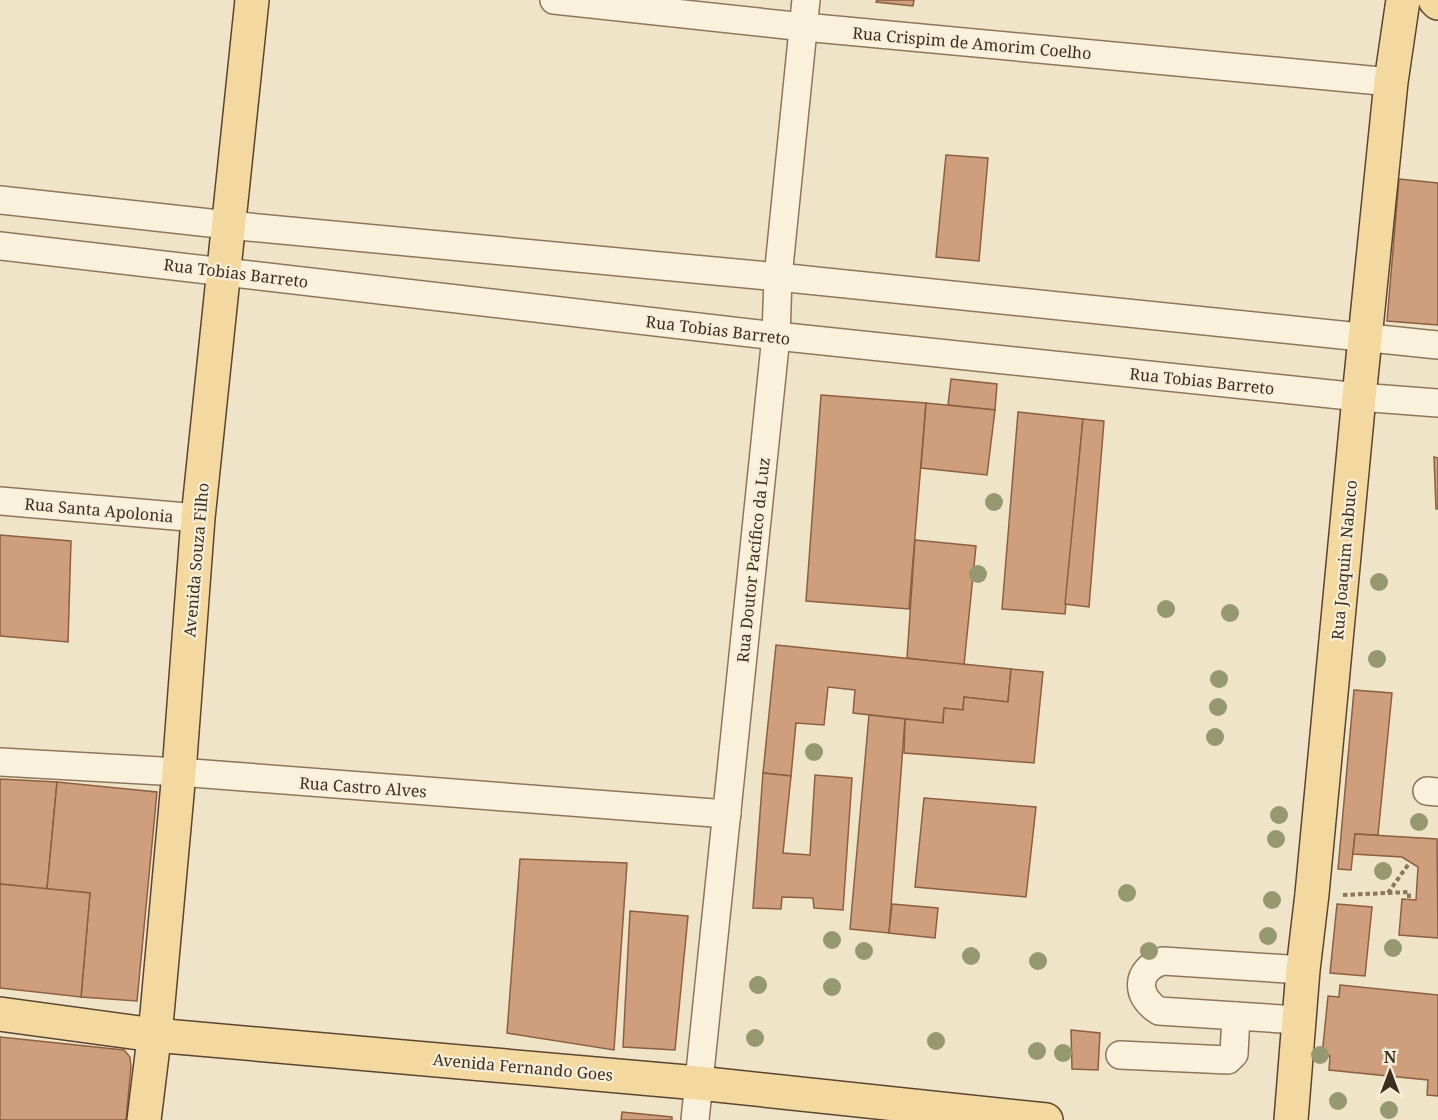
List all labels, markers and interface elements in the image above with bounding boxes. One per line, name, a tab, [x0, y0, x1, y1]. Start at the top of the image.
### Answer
street label: Rua Crispim de Amorim Coelho	[852, 22, 1092, 64]
street label: Rua Tobias Barreto	[163, 253, 309, 293]
street label: Rua Tobias Barreto	[645, 310, 791, 350]
street label: Rua Tobias Barreto	[1129, 362, 1275, 400]
street label: Rua Doutor Pacífico da Luz	[731, 456, 775, 664]
street label: Rua Joaquim Nabuco	[1326, 479, 1362, 641]
street label: Avenida Souza Filho	[178, 482, 214, 638]
street label: Rua Santa Apolonia	[24, 493, 174, 527]
street label: Rua Castro Alves	[299, 772, 427, 802]
north arrow	[1360, 1042, 1420, 1102]
text: N	[1384, 1046, 1397, 1068]
street label: Avenida Fernando Goes	[432, 1048, 614, 1086]

